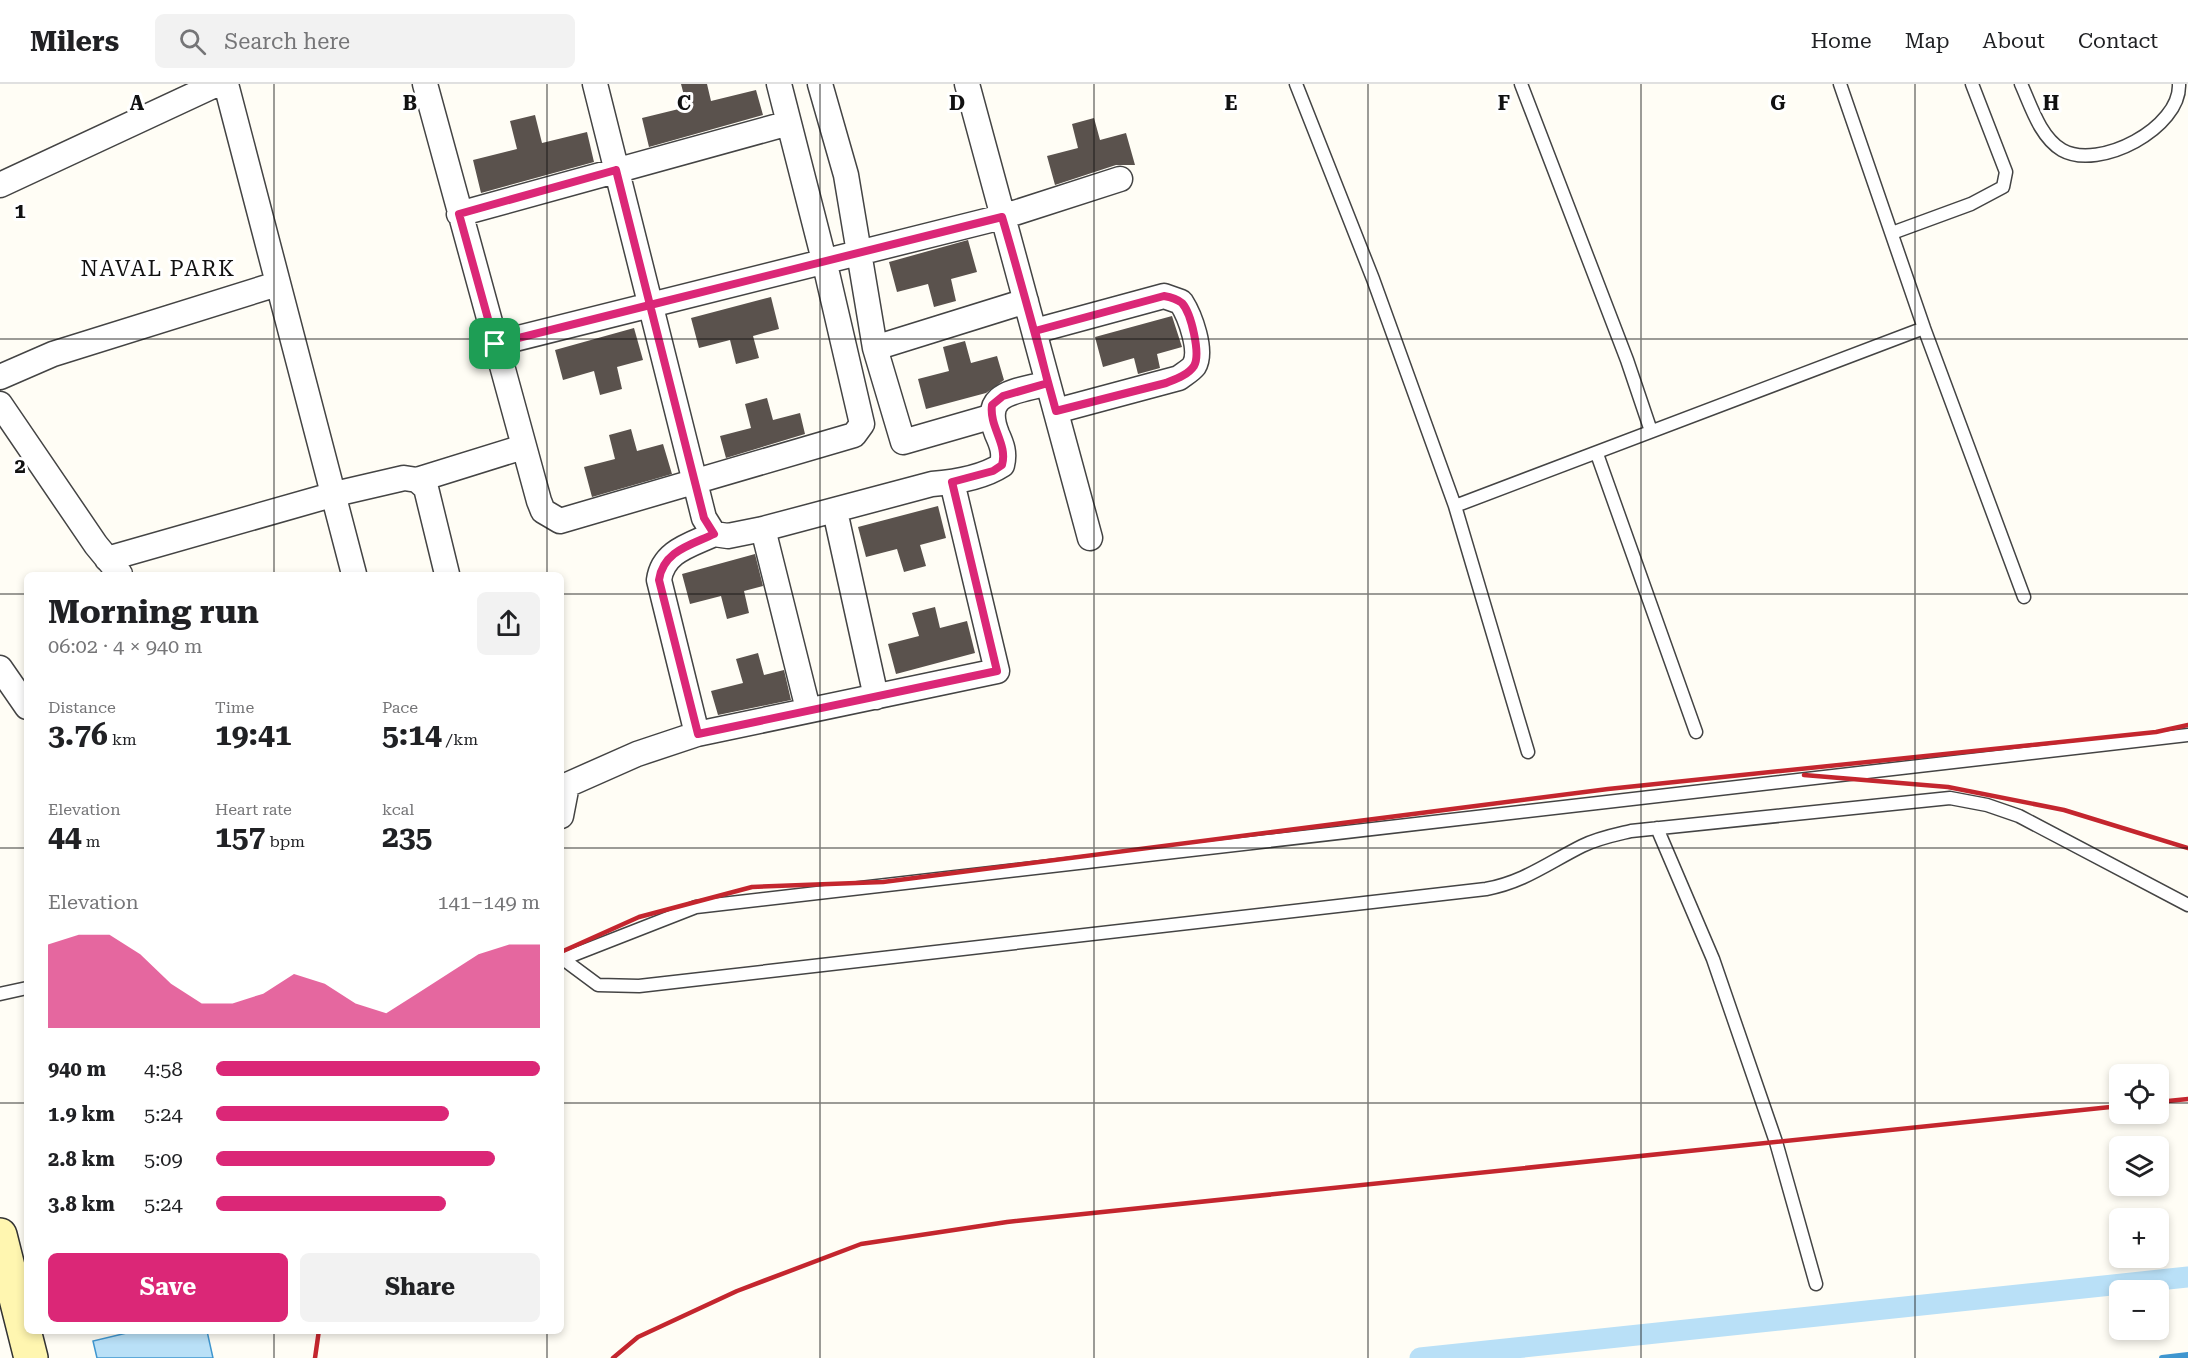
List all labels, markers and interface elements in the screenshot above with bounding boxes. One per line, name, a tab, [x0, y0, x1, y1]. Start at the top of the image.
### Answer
search box	[155, 14, 575, 68]
text: Milers	[30, 25, 119, 58]
icon: search	[176, 25, 209, 58]
text: Search here	[224, 29, 350, 54]
text: Home	[1811, 29, 1872, 53]
text: Map	[1905, 29, 1950, 53]
text: About	[1983, 29, 2045, 53]
text: Contact	[2078, 29, 2158, 53]
text: A	[130, 91, 145, 115]
text: B	[403, 91, 417, 115]
text: C	[677, 91, 691, 115]
text: D	[949, 91, 965, 115]
text: E	[1225, 91, 1238, 115]
text: F	[1498, 91, 1510, 115]
text: G	[1770, 91, 1786, 115]
text: H	[2043, 91, 2059, 115]
text: 1	[14, 199, 26, 223]
district label: NAVAL PARK	[81, 256, 235, 281]
pin	[469, 318, 520, 369]
icon: arrive	[478, 327, 511, 360]
text: 2	[14, 454, 26, 478]
text: Morning run	[48, 592, 259, 631]
button: share	[477, 592, 540, 655]
text: 06:02 · 4 × 940 m	[48, 634, 203, 658]
text: Distance	[48, 698, 116, 717]
text: Time	[215, 698, 254, 717]
text: Pace	[382, 698, 418, 717]
text: 3.76	[48, 717, 108, 752]
text: 19:41	[215, 717, 292, 752]
text: 5:14	[382, 717, 442, 752]
text: km	[108, 730, 137, 749]
text: /km	[442, 730, 478, 749]
text: Elevation	[48, 800, 121, 819]
text: Heart rate	[215, 800, 292, 819]
text: kcal	[382, 800, 414, 819]
text: 44	[48, 819, 82, 854]
text: 157	[215, 819, 265, 854]
text: 235	[382, 819, 432, 854]
text: m	[82, 832, 100, 851]
text: bpm	[265, 832, 305, 851]
text: Elevation	[48, 890, 139, 914]
text: 141–149 m	[437, 890, 540, 914]
text: 940 m	[48, 1057, 106, 1081]
text: 4:58	[144, 1057, 183, 1081]
map controls	[2109, 1064, 2169, 1340]
button: locate	[2109, 1064, 2169, 1124]
text: 1.9 km	[48, 1102, 115, 1126]
text: 5:24	[144, 1102, 183, 1126]
button: layers	[2109, 1136, 2169, 1196]
text: 2.8 km	[48, 1147, 115, 1171]
text: 5:09	[144, 1147, 183, 1171]
text: 3.8 km	[48, 1192, 115, 1216]
text: 5:24	[144, 1192, 183, 1216]
button: +	[2109, 1208, 2169, 1268]
button: Save	[48, 1253, 288, 1322]
button: Share	[300, 1253, 540, 1322]
button: −	[2109, 1280, 2169, 1340]

